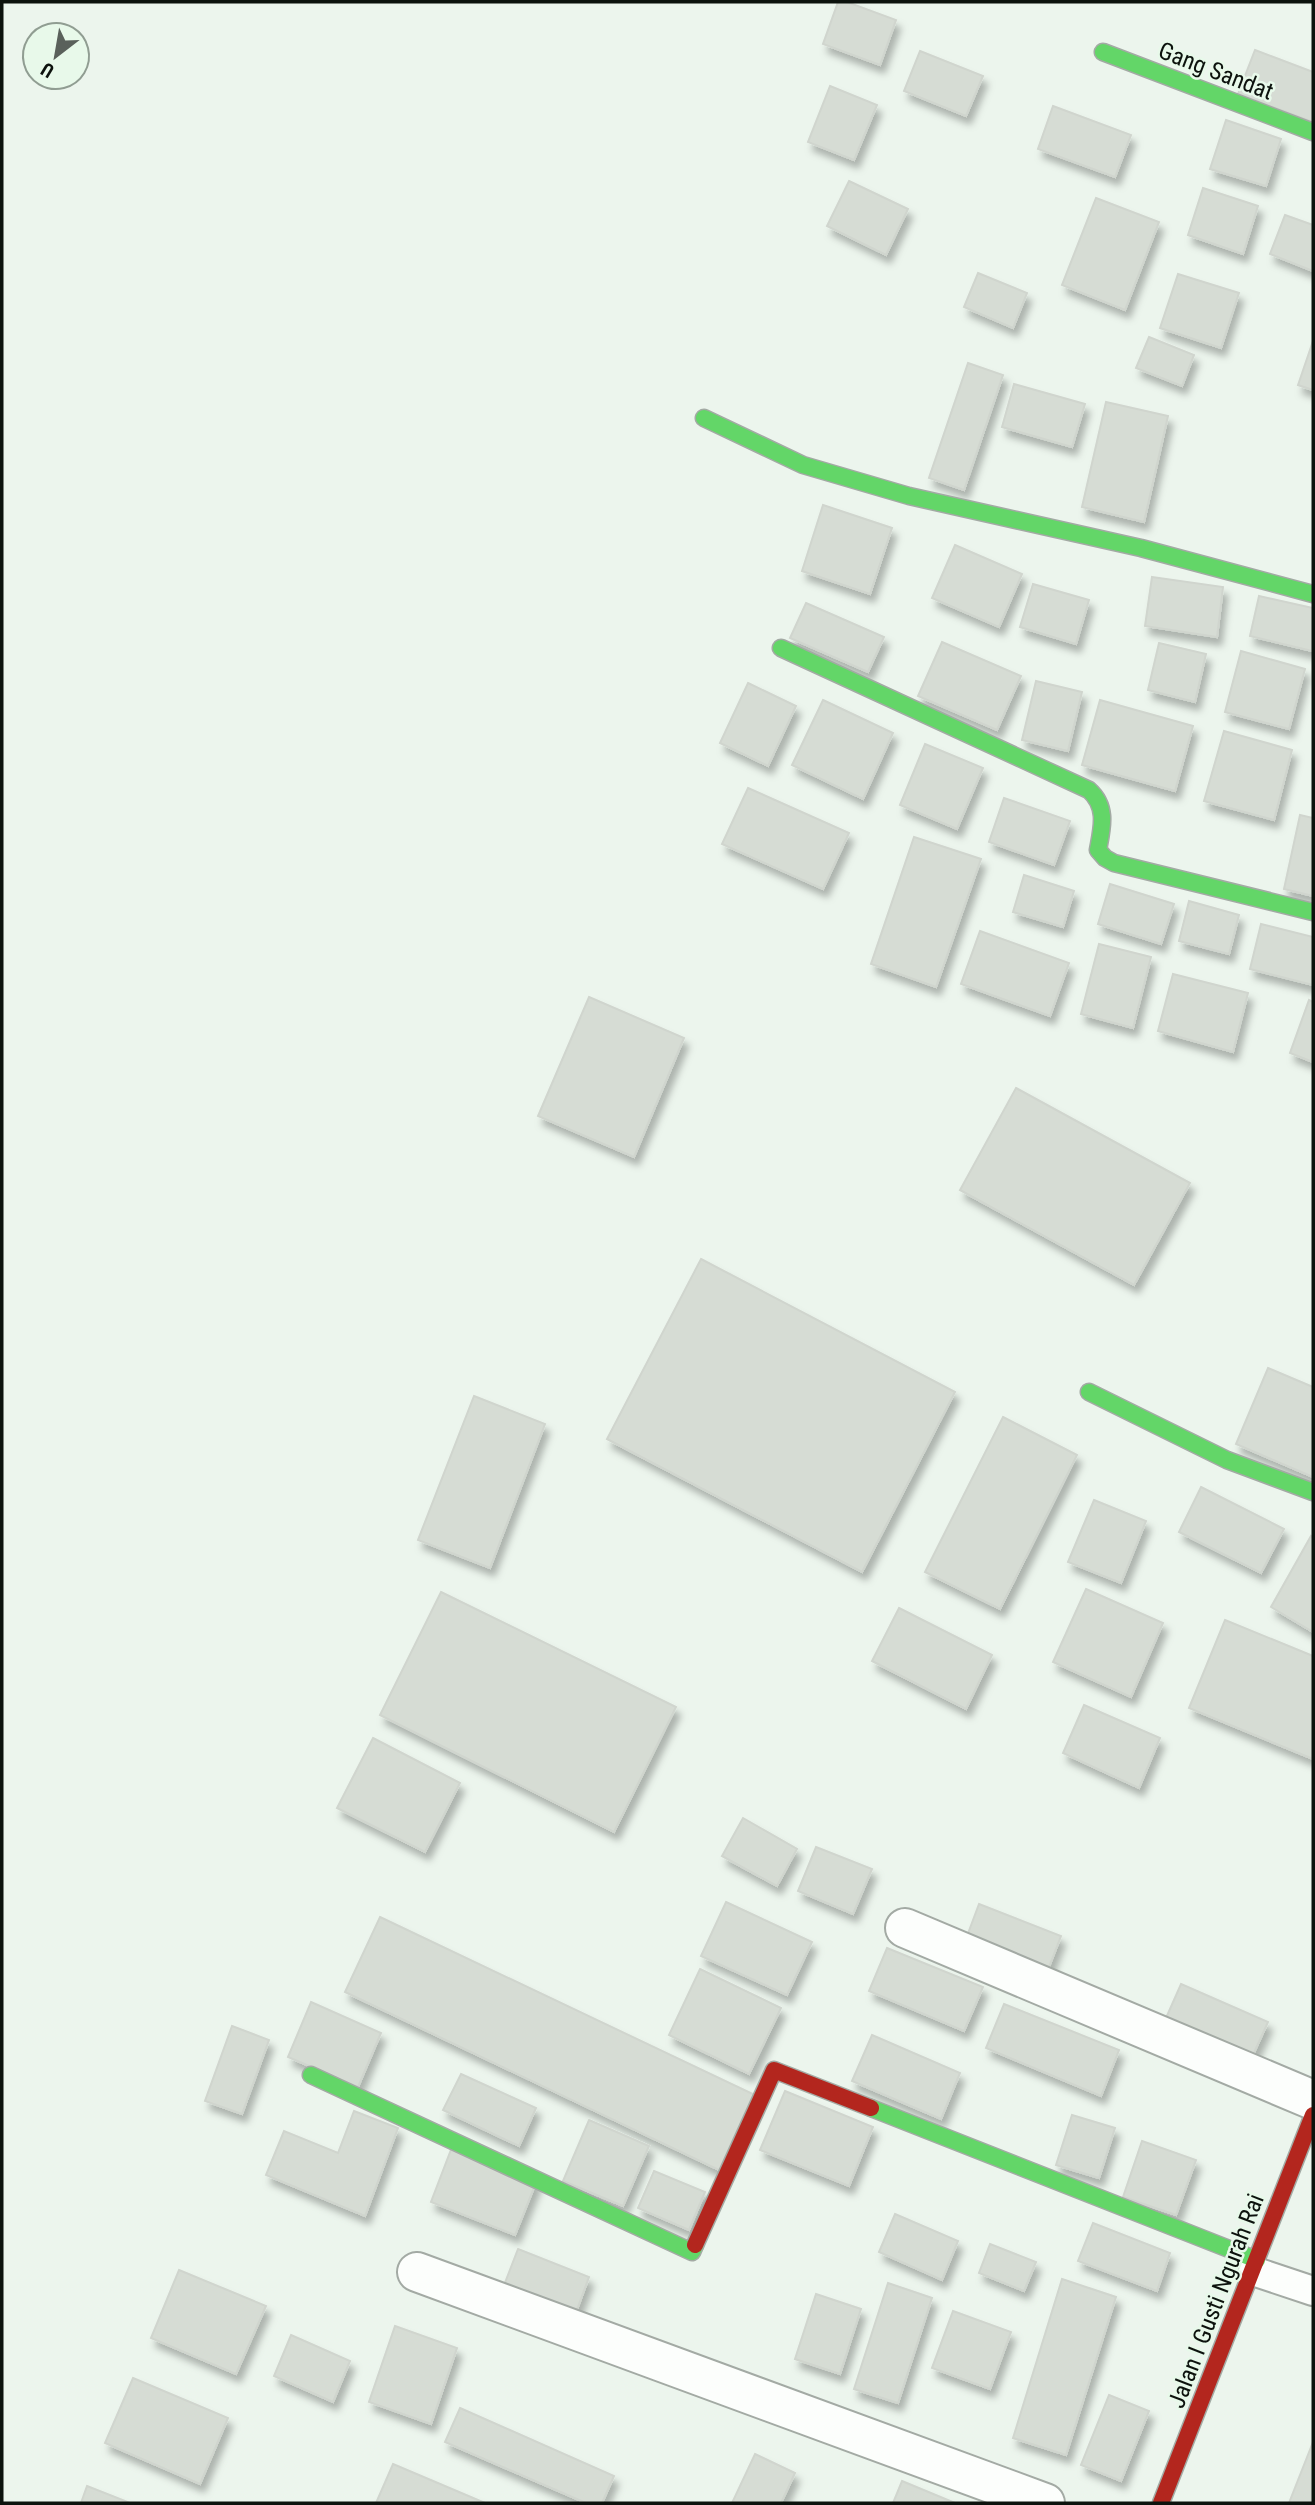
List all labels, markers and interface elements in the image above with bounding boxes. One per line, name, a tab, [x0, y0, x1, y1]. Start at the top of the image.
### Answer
north arrow	[21, 21, 91, 91]
street label: Gang Sandat	[1155, 36, 1277, 106]
text: U	[37, 57, 58, 83]
street label: Jalan I Gusti Ngurah Rai	[1162, 2190, 1270, 2412]

